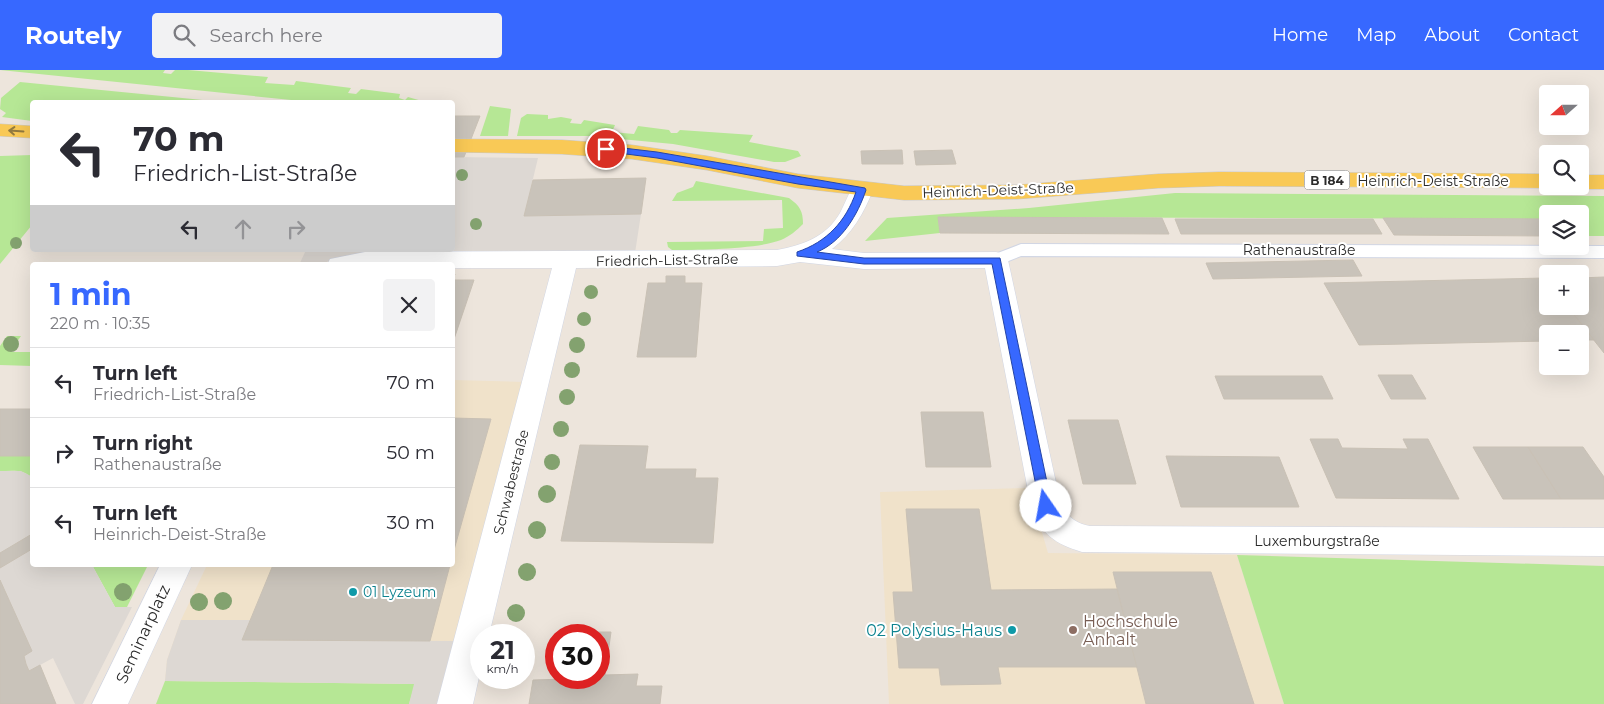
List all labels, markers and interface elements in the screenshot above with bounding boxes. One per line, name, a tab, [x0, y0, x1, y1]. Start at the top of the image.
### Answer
search box	[152, 13, 502, 58]
text: Routely	[25, 21, 122, 50]
icon: search	[170, 21, 198, 49]
text: Search here	[210, 24, 323, 47]
text: Home	[1272, 24, 1328, 46]
text: Map	[1356, 24, 1396, 46]
text: About	[1424, 24, 1480, 46]
text: Contact	[1508, 24, 1579, 46]
north arrow	[1539, 85, 1589, 135]
map controls	[1539, 85, 1589, 375]
text: 70 m	[133, 117, 224, 160]
icon: left	[50, 120, 115, 185]
one-way arrow	[9, 126, 25, 136]
pin	[585, 128, 627, 170]
icon: arrive	[592, 135, 620, 163]
button: search	[1539, 145, 1589, 195]
text: Friedrich-List-Straße	[133, 160, 357, 187]
road number: B 184	[1304, 170, 1350, 190]
street label: Heinrich-Deist-Straße	[1357, 172, 1509, 190]
street label: Heinrich-Deist-Straße	[922, 178, 1074, 202]
button: layers	[1539, 205, 1589, 255]
icon: left	[176, 215, 204, 243]
icon: ahead	[229, 215, 257, 243]
icon: right	[282, 215, 310, 243]
street label: Rathenaustraße	[1243, 241, 1355, 259]
street label: Friedrich-List-Straße	[596, 250, 738, 270]
button: +	[1539, 265, 1589, 315]
text: 1 min	[50, 276, 131, 313]
button: close	[383, 279, 435, 331]
text: 220 m · 10:35	[50, 314, 150, 333]
button: −	[1539, 325, 1589, 375]
text: Turn left	[93, 362, 178, 385]
icon: left	[50, 369, 78, 397]
text: 70 m	[386, 371, 435, 394]
text: Friedrich-List-Straße	[93, 385, 256, 404]
street label: Schwabestraße	[489, 428, 533, 536]
text: Turn right	[93, 432, 193, 455]
icon: right	[50, 439, 78, 467]
text: 50 m	[387, 441, 435, 464]
text: Rathenaustraße	[93, 455, 222, 474]
position arrow	[1019, 479, 1071, 531]
text: Turn left	[93, 502, 178, 525]
icon: left	[50, 509, 78, 537]
text: 30 m	[387, 511, 435, 534]
text: Heinrich-Deist-Straße	[93, 525, 266, 544]
street label: Luxemburgstraße	[1254, 532, 1380, 550]
street label: Seminarplatz	[112, 582, 174, 686]
place label: 01 Lyzeum	[363, 583, 436, 601]
marker: 01 Lyzeum	[347, 586, 359, 598]
place label: Hochschule Anhalt	[1083, 612, 1178, 649]
place label: 02 Polysius-Haus	[866, 621, 1002, 640]
speed limit sign: 30	[545, 624, 610, 689]
marker: 02 Polysius-Haus	[1006, 624, 1018, 636]
marker: Hochschule Anhalt	[1067, 624, 1079, 636]
text: 21	[490, 635, 515, 665]
text: km/h	[486, 661, 519, 676]

